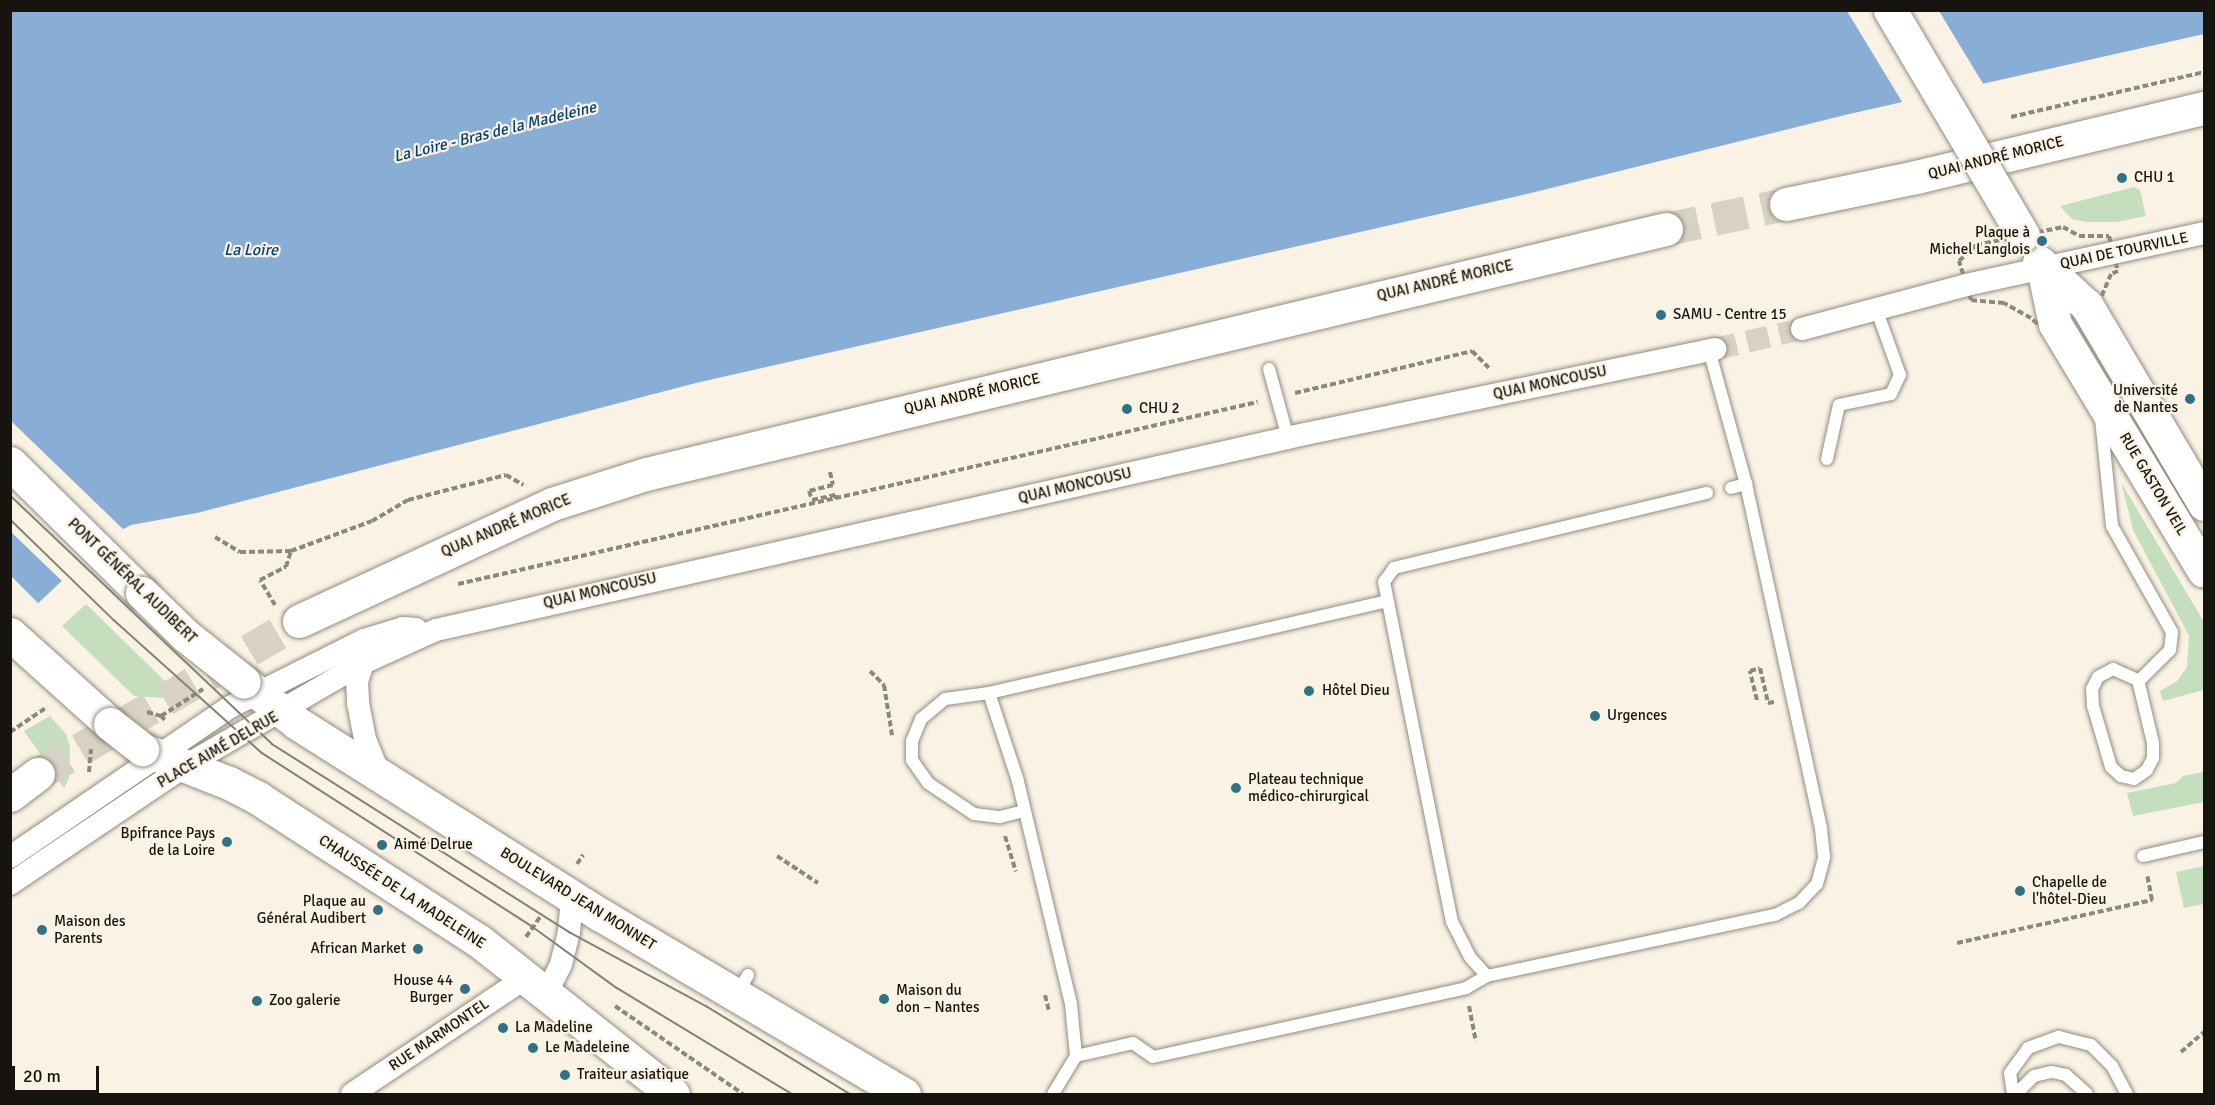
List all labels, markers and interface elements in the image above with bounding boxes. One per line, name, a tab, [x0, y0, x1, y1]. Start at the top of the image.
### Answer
water label: La Loire - Bras de la Madeleine	[392, 98, 598, 166]
street label: QUAI ANDRÉ MORICE	[1926, 132, 2066, 184]
place label: CHU 1	[2134, 169, 2175, 187]
marker: CHU 1	[2115, 171, 2129, 185]
place label: Plaque à Michel Langlois	[1929, 223, 2030, 258]
street label: QUAI DE TOURVILLE	[2058, 229, 2190, 273]
marker: Plaque à Michel Langlois	[2035, 234, 2049, 248]
water label: La Loire	[224, 240, 278, 260]
street label: QUAI ANDRÉ MORICE	[1375, 257, 1515, 305]
place label: SAMU - Centre 15	[1673, 306, 1787, 324]
marker: SAMU - Centre 15	[1654, 308, 1668, 322]
street label: QUAI MONCOUSU	[1491, 362, 1609, 404]
street label: QUAI ANDRÉ MORICE	[902, 370, 1042, 418]
place label: Université de Nantes	[2113, 381, 2178, 416]
marker: Université de Nantes	[2183, 392, 2197, 406]
place label: CHU 2	[1139, 400, 1180, 418]
marker: CHU 2	[1120, 402, 1134, 416]
street label: RUE GASTON VEIL	[2115, 429, 2191, 539]
street label: QUAI MONCOUSU	[1017, 464, 1133, 508]
street label: QUAI ANDRÉ MORICE	[438, 491, 574, 561]
street label: PONT GÉNÉRAL AUDIBERT	[64, 515, 200, 647]
street label: QUAI MONCOUSU	[542, 569, 658, 613]
marker: Hôtel Dieu	[1300, 682, 1318, 700]
place label: Hôtel Dieu	[1322, 682, 1390, 700]
place label: Urgences	[1607, 707, 1667, 725]
street label: PLACE AIMÉ DELRUE	[154, 708, 282, 792]
marker: Urgences	[1588, 709, 1602, 723]
place label: Plateau technique médico-chirurgical	[1248, 770, 1369, 805]
marker: Plateau technique médico-chirurgical	[1229, 781, 1243, 795]
place label: Bpifrance Pays de la Loire	[121, 824, 215, 859]
street label: CHAUSSÉE DE LA MADELEINE	[315, 831, 489, 953]
marker: Bpifrance Pays de la Loire	[220, 835, 234, 849]
place label: Aimé Delrue	[394, 836, 473, 854]
marker: Aimé Delrue	[375, 838, 389, 852]
street label: BOULEVARD JEAN MONNET	[497, 844, 659, 954]
place label: Chapelle de l'hôtel-Dieu	[2032, 873, 2107, 908]
marker: Chapelle de l'hôtel-Dieu	[2013, 884, 2027, 898]
place label: Plaque au Général Audibert	[257, 892, 366, 927]
marker: Plaque au Général Audibert	[371, 903, 385, 917]
place label: Maison des Parents	[54, 912, 126, 947]
marker: Maison des Parents	[35, 923, 49, 937]
place label: African Market	[311, 940, 406, 958]
marker: African Market	[411, 942, 425, 956]
place label: House 44 Burger	[393, 971, 453, 1006]
place label: Maison du don – Nantes	[896, 981, 980, 1016]
marker: House 44 Burger	[458, 982, 472, 996]
place label: Zoo galerie	[269, 992, 341, 1010]
marker: Maison du don – Nantes	[877, 992, 891, 1006]
marker: Zoo galerie	[250, 994, 264, 1008]
street label: RUE MARMONTEL	[386, 995, 492, 1075]
place label: La Madeline	[515, 1019, 593, 1037]
marker: La Madeline	[496, 1021, 510, 1035]
place label: Le Madeleine	[545, 1039, 630, 1057]
marker: Le Madeleine	[526, 1041, 540, 1055]
scale bar	[15, 1054, 102, 1092]
text: 20 m	[23, 1065, 61, 1087]
place label: Traiteur asiatique	[577, 1066, 689, 1084]
marker: Traiteur asiatique	[558, 1068, 572, 1082]

